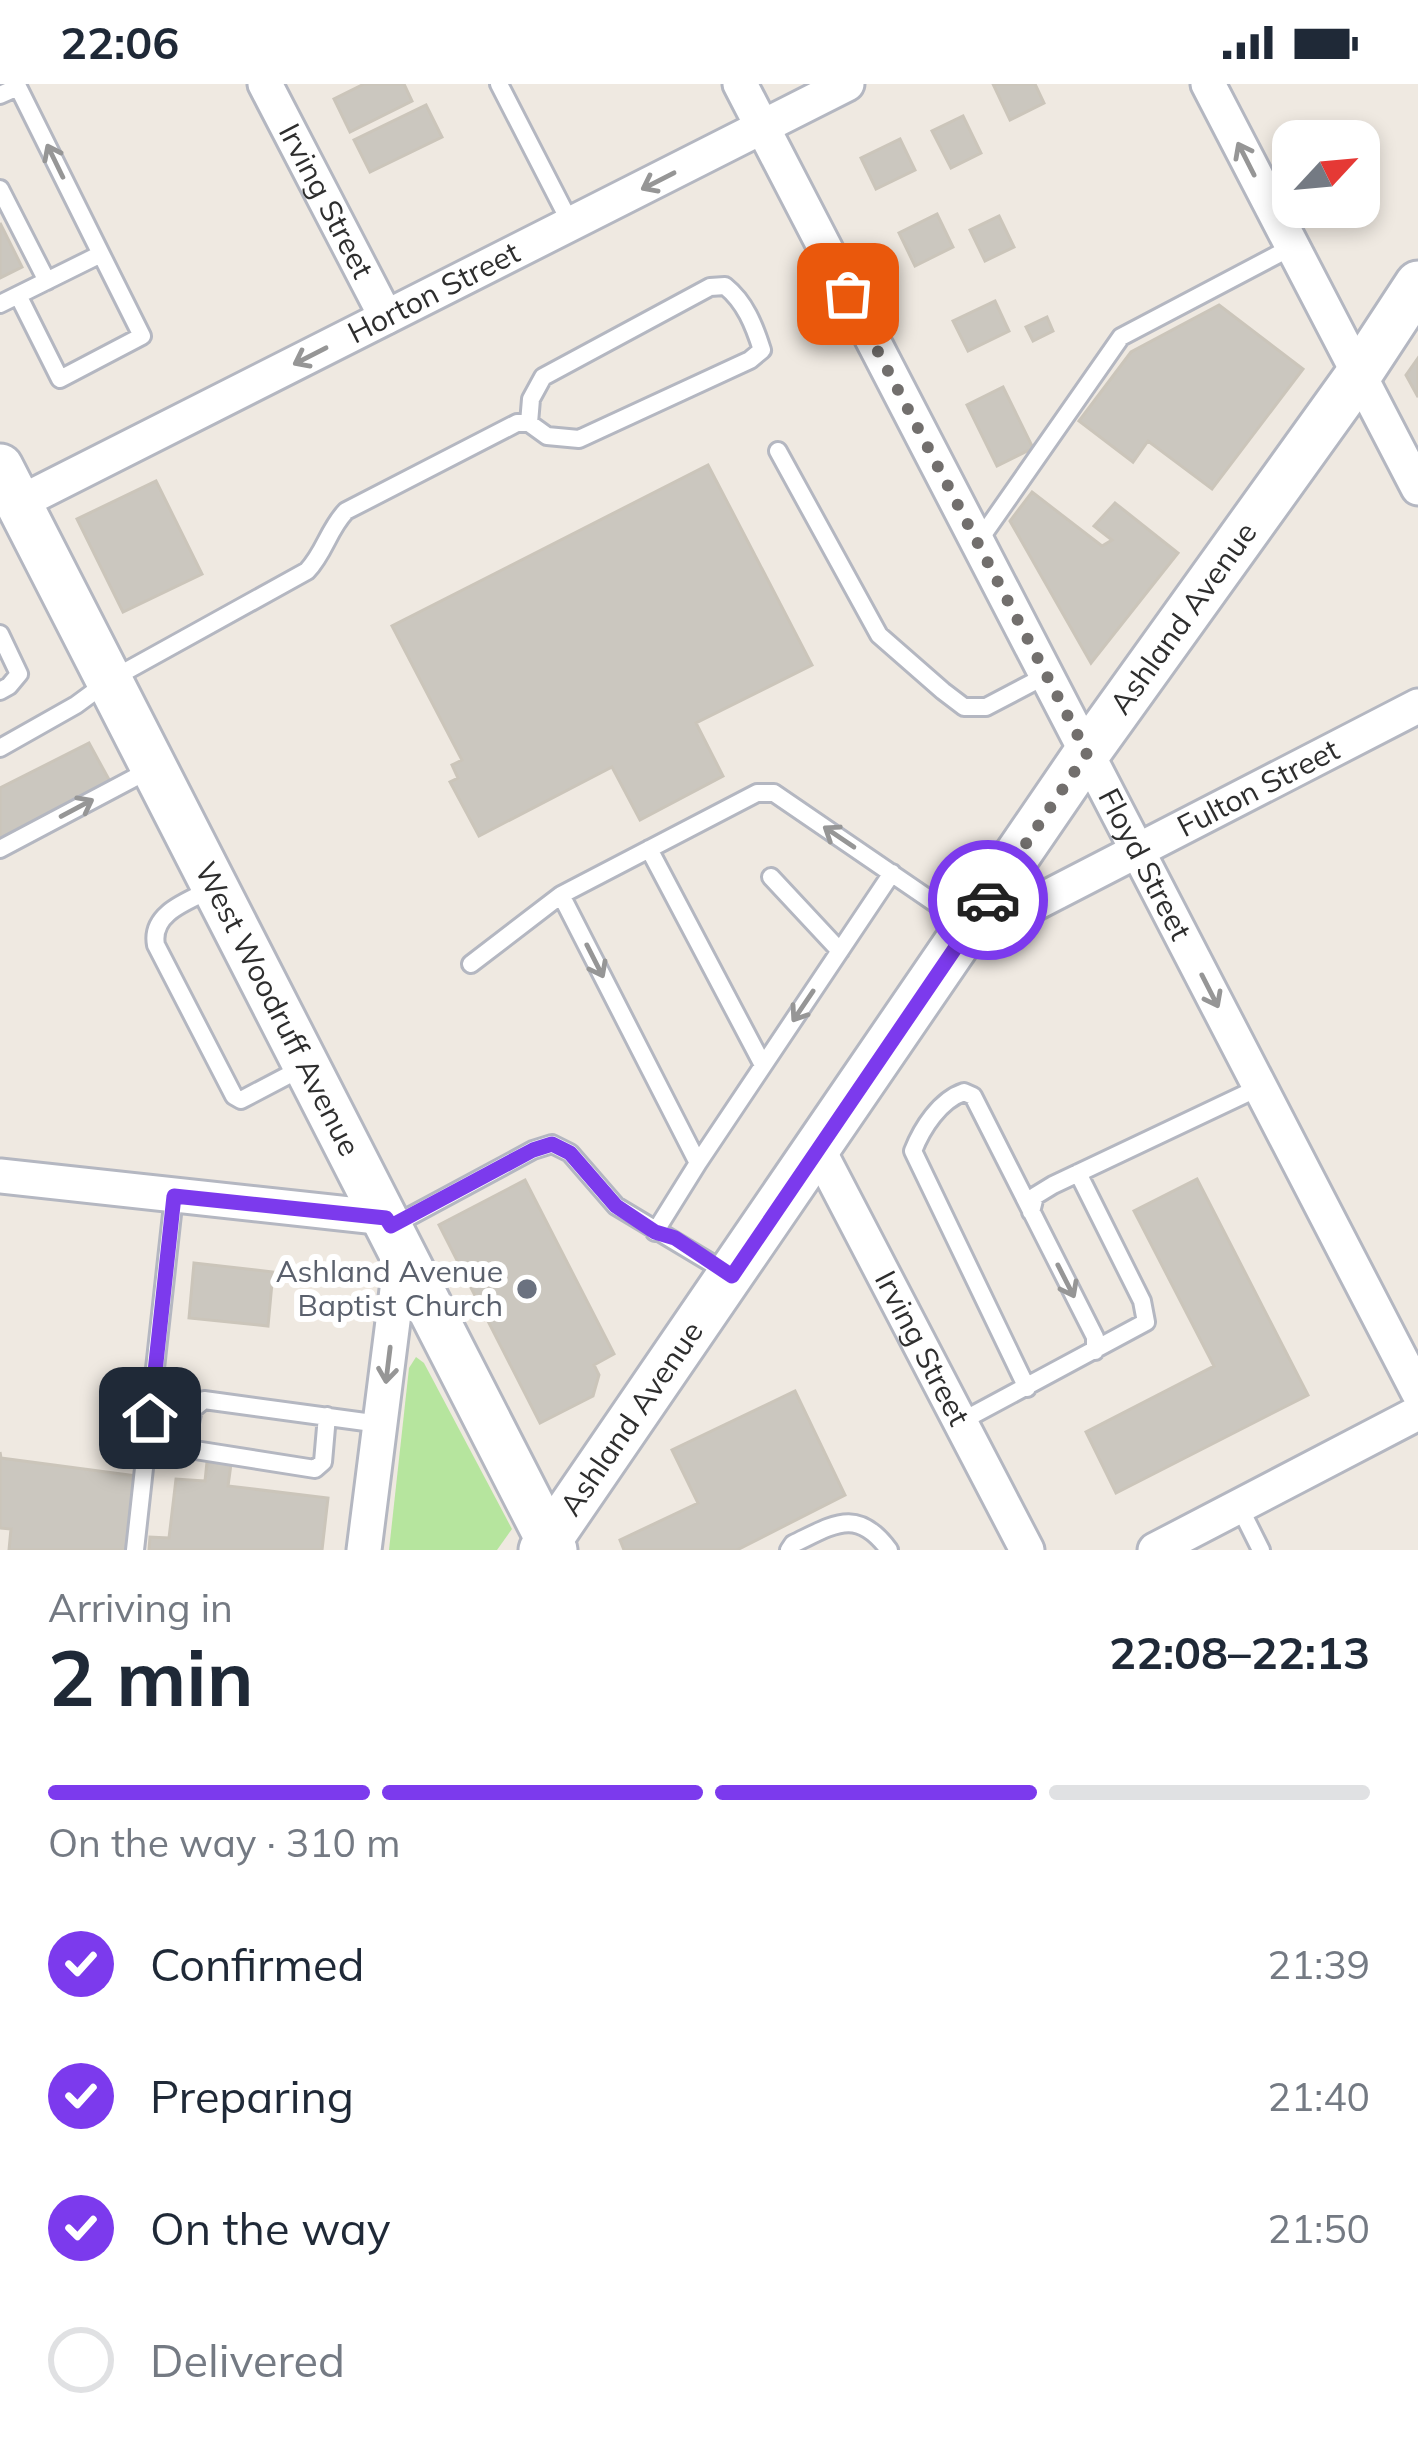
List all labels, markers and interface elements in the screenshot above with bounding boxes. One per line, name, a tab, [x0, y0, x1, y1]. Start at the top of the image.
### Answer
text: 22:06	[60, 14, 179, 70]
street label: Irving Street	[271, 117, 383, 285]
north arrow	[1272, 120, 1380, 228]
map controls	[1272, 120, 1380, 228]
one-way arrow	[1234, 141, 1257, 177]
one-way arrow	[43, 144, 65, 180]
one-way arrow	[641, 170, 676, 193]
street label: Horton Street	[341, 233, 526, 351]
pin	[797, 243, 899, 345]
icon: bag	[815, 261, 881, 327]
one-way arrow	[292, 346, 328, 369]
street label: Ashland Avenue	[1101, 514, 1264, 721]
street label: Fulton Street	[1171, 730, 1345, 845]
street label: Floyd Street	[1090, 782, 1200, 946]
one-way arrow	[59, 796, 94, 819]
one-way arrow	[823, 825, 856, 850]
courier	[928, 840, 1048, 960]
street label: West Woodruff Avenue	[187, 855, 369, 1162]
icon: car	[955, 867, 1021, 933]
one-way arrow	[584, 942, 607, 978]
one-way arrow	[1200, 972, 1223, 1008]
one-way arrow	[791, 988, 816, 1022]
place label: Ashland Avenue Baptist Church	[276, 1252, 503, 1324]
one-way arrow	[1056, 1262, 1079, 1298]
street label: Irving Street	[867, 1264, 979, 1432]
marker: Ashland Avenue Baptist Church	[514, 1276, 540, 1302]
street label: Ashland Avenue	[551, 1314, 711, 1523]
one-way arrow	[376, 1345, 398, 1384]
pin	[99, 1367, 201, 1469]
icon: home	[117, 1385, 183, 1451]
text: Arriving in	[48, 1583, 233, 1632]
text: 22:08–22:13	[1109, 1624, 1370, 1680]
text: 2 min	[48, 1628, 254, 1726]
text: On the way · 310 m	[48, 1818, 400, 1867]
icon: check	[48, 1931, 114, 1997]
text: Confirmed	[150, 1936, 364, 1992]
text: 21:39	[1268, 1940, 1370, 1989]
icon: check	[48, 2063, 114, 2129]
text: Preparing	[150, 2068, 354, 2124]
text: 21:40	[1268, 2072, 1370, 2121]
icon: check	[48, 2195, 114, 2261]
text: On the way	[150, 2200, 391, 2256]
text: 21:50	[1268, 2204, 1370, 2253]
text: Delivered	[150, 2332, 345, 2388]

